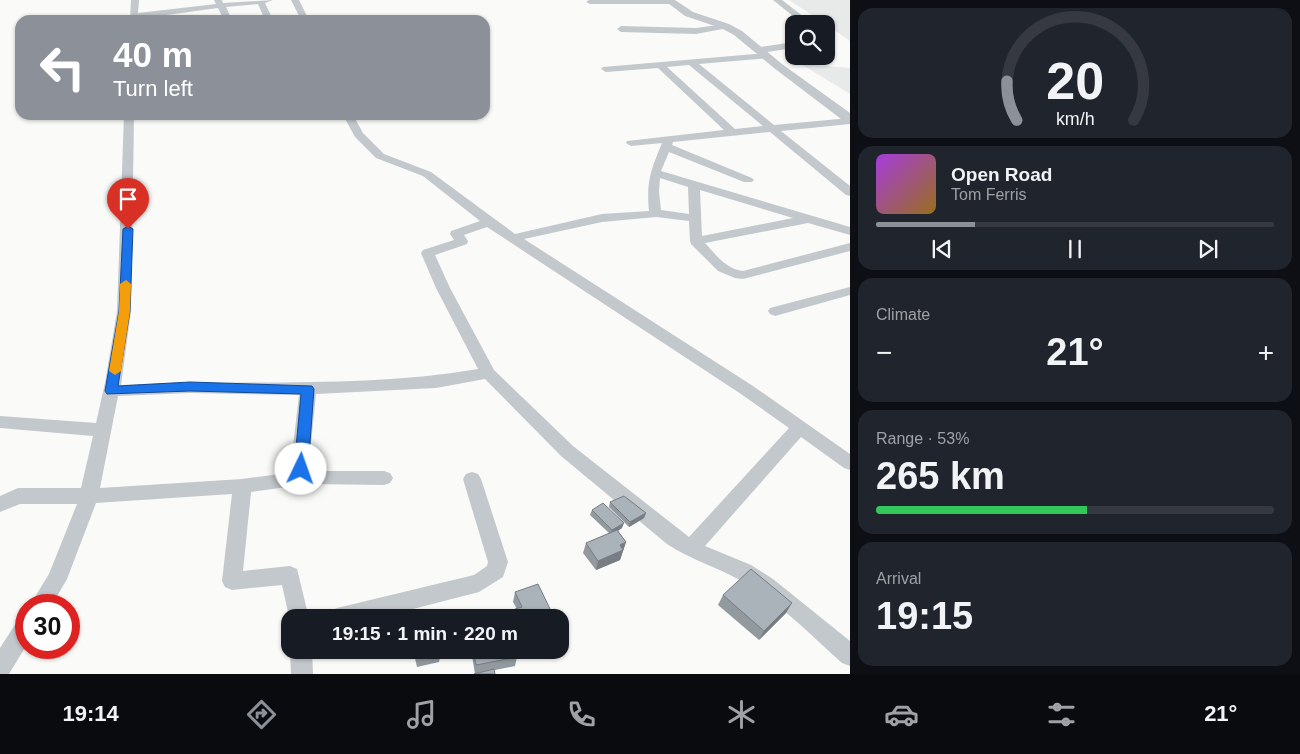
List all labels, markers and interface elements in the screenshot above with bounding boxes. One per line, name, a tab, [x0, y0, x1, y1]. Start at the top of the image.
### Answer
map controls	[785, 15, 835, 65]
button: search	[785, 15, 835, 65]
icon: left	[30, 35, 95, 100]
text: 40 m	[113, 35, 193, 74]
text: 20	[1046, 52, 1104, 110]
text: Turn left	[113, 76, 193, 101]
text: km/h	[1056, 109, 1094, 129]
text: Open Road	[951, 164, 1052, 185]
pin	[107, 178, 149, 229]
icon: arrive	[114, 185, 142, 213]
text: Tom Ferris	[951, 186, 1027, 203]
icon: previous	[928, 235, 956, 263]
icon: pause	[1061, 235, 1089, 263]
icon: next	[1194, 235, 1222, 263]
text: Climate	[876, 306, 930, 323]
text: 21°	[1046, 331, 1104, 373]
text: −	[876, 337, 892, 368]
text: +	[1258, 337, 1274, 368]
text: Range · 53%	[876, 430, 969, 447]
position arrow	[274, 442, 326, 494]
text: 265 km	[876, 455, 1005, 497]
text: Arrival	[876, 570, 921, 587]
speed limit sign: 30	[15, 594, 80, 659]
text: 19:15	[876, 595, 973, 637]
text: 19:15 · 1 min · 220 m	[332, 623, 518, 644]
icon: directions	[244, 697, 279, 732]
icon: music	[404, 697, 439, 732]
icon: phone	[564, 697, 599, 732]
icon: climate	[724, 697, 759, 732]
icon: car	[884, 697, 919, 732]
icon: filters	[1044, 697, 1079, 732]
text: 19:14	[63, 701, 119, 726]
text: 21°	[1204, 701, 1237, 726]

